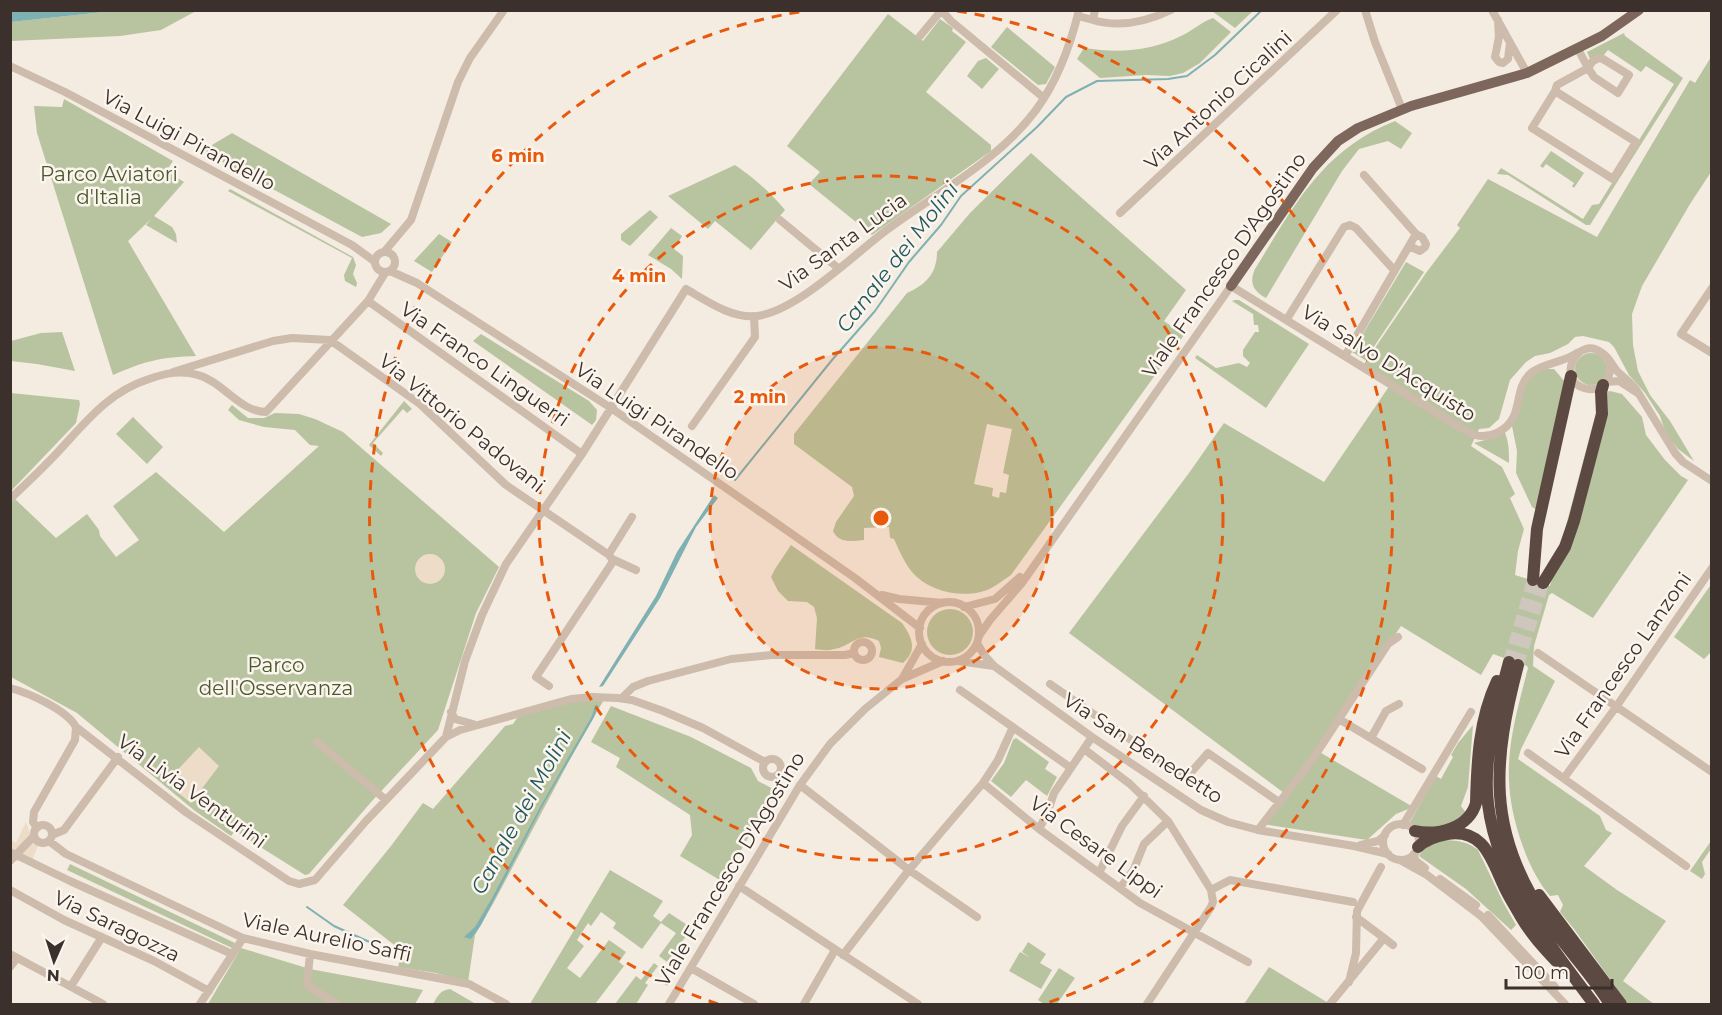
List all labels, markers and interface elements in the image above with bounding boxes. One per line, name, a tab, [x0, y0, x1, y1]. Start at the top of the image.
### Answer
street label: Via Antonio Cicalini	[1139, 25, 1297, 175]
street label: Via Luigi Pirandello	[99, 84, 279, 196]
text: 6 min	[491, 145, 545, 167]
street label: Viale Francesco D'Agostino	[1137, 148, 1311, 382]
park label: Parco Aviatori d'Italia	[40, 162, 178, 209]
water label: Canale dei Molini	[831, 177, 964, 337]
street label: Via Santa Lucia	[775, 188, 911, 296]
text: 4 min	[612, 265, 666, 287]
street label: Via Franco Linguerri	[396, 297, 574, 431]
street label: Via Salvo D'Acquisto	[1297, 300, 1481, 426]
street label: Via Vittorio Padovani	[374, 349, 550, 497]
street label: Via Luigi Pirandello	[571, 357, 743, 485]
text: 2 min	[734, 386, 786, 408]
centre of rings	[871, 508, 891, 528]
street label: Via Francesco Lanzoni	[1550, 567, 1696, 763]
park label: Parco dell'Osservanza	[199, 653, 353, 700]
street label: Via San Benedetto	[1059, 687, 1227, 809]
water label: Canale dei Molini	[466, 725, 577, 898]
street label: Via Livia Venturini	[113, 729, 271, 853]
street label: Viale Francesco D'Agostino	[650, 747, 810, 991]
street label: Via Cesare Lippi	[1025, 791, 1167, 903]
street label: Via Saragozza	[50, 885, 184, 967]
street label: Viale Aurelio Saffi	[240, 907, 414, 967]
north arrow	[24, 931, 84, 991]
scale bar	[1506, 952, 1612, 990]
text: 100 m	[1515, 962, 1569, 984]
text: N	[46, 966, 60, 985]

